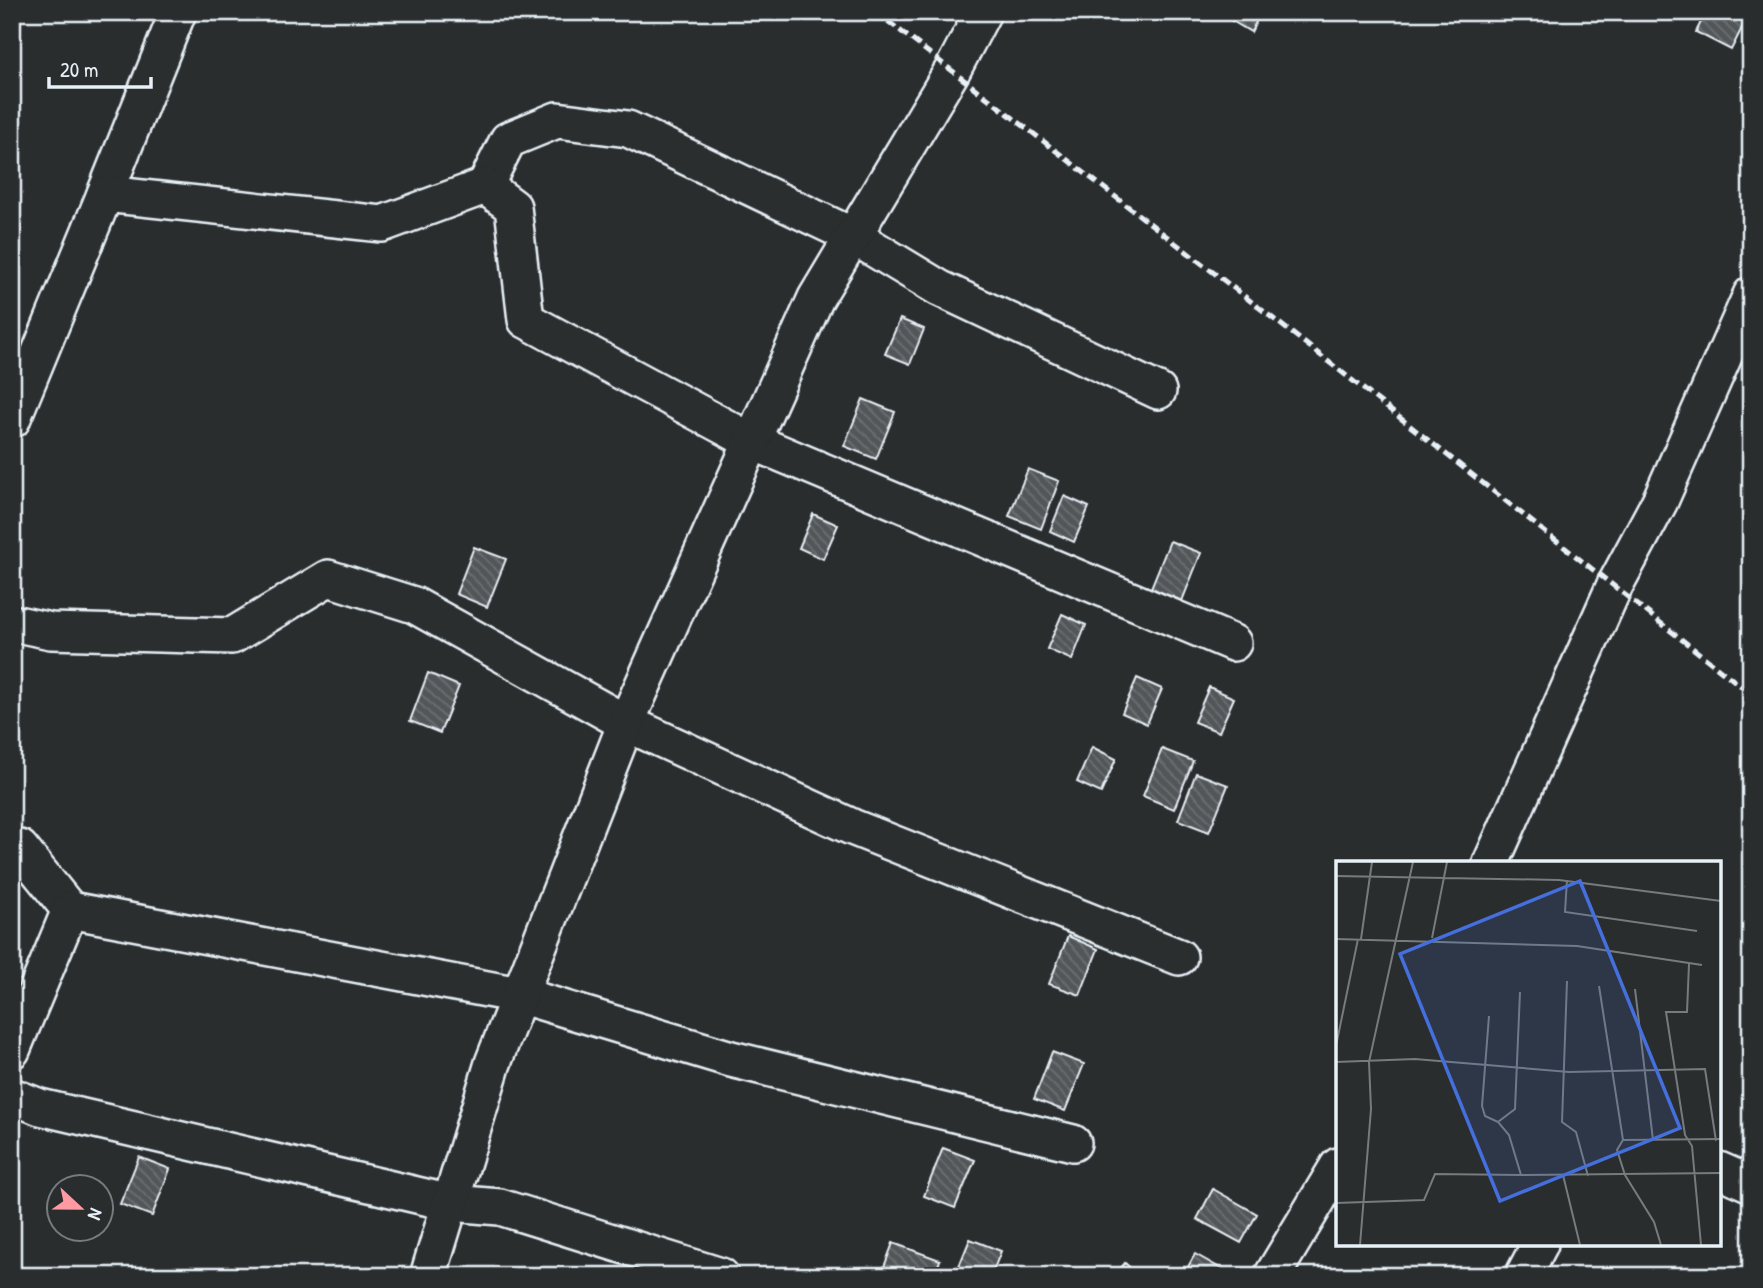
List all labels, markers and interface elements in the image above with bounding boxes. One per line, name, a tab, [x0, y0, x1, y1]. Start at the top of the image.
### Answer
scale bar	[49, 46, 150, 90]
text: 20 m	[60, 55, 98, 84]
inset map	[1336, 861, 1721, 1246]
north arrow	[46, 1172, 116, 1242]
text: N	[82, 1205, 110, 1224]

